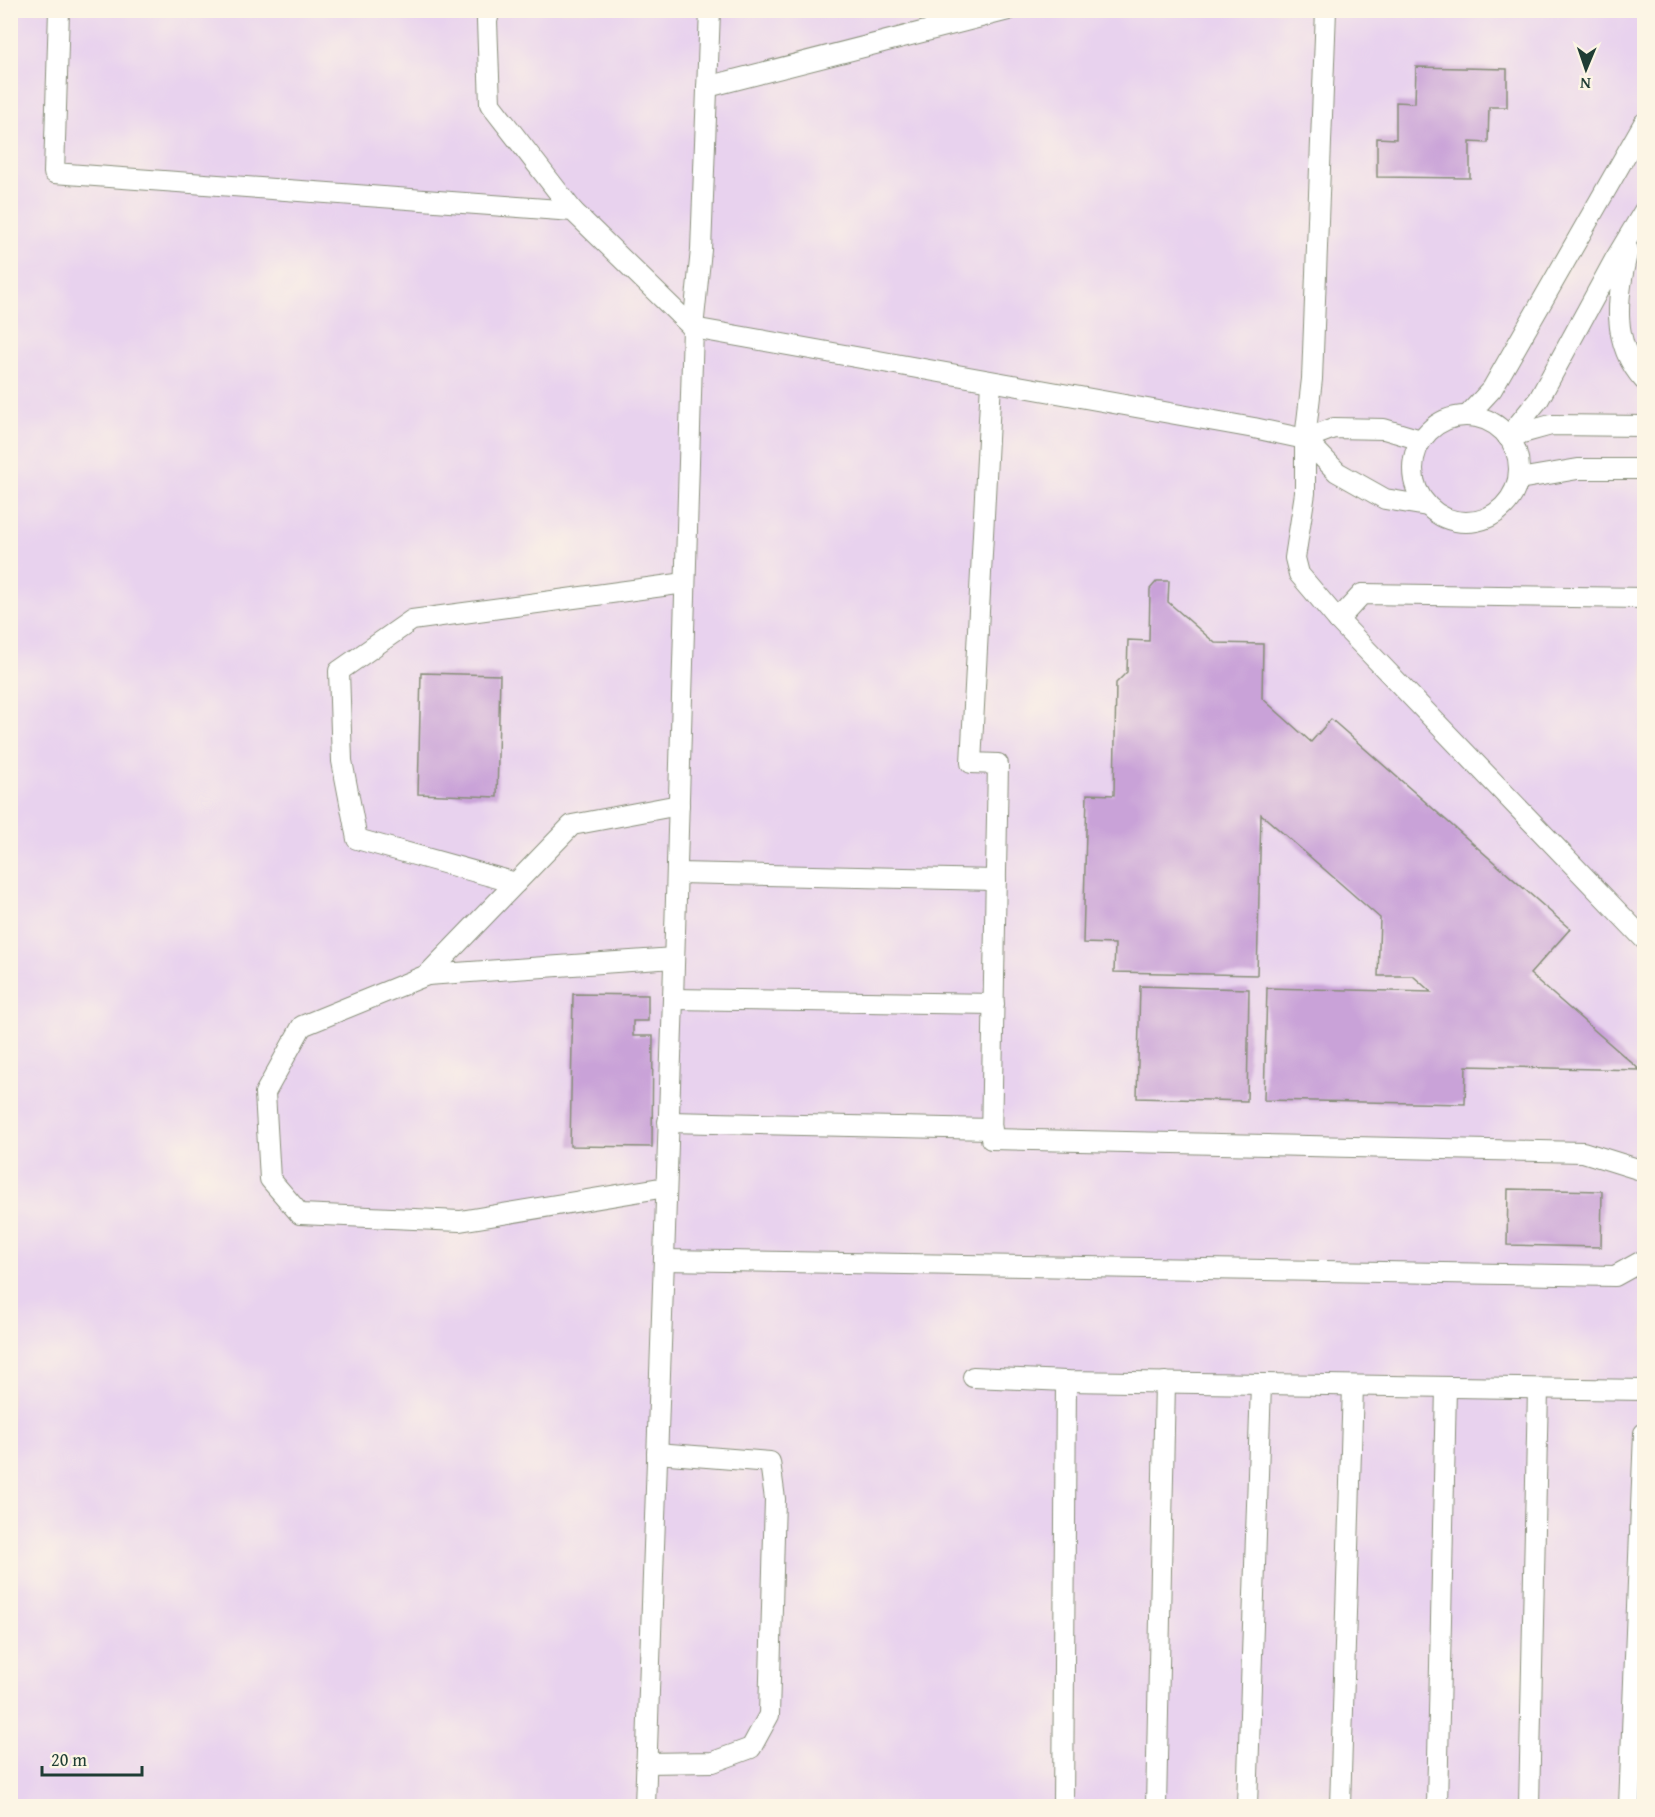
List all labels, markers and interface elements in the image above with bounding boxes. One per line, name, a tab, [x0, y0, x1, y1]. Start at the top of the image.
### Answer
north arrow	[1556, 39, 1616, 99]
text: N	[1579, 72, 1591, 96]
scale bar	[42, 1739, 142, 1777]
text: 20 m	[51, 1746, 87, 1773]

